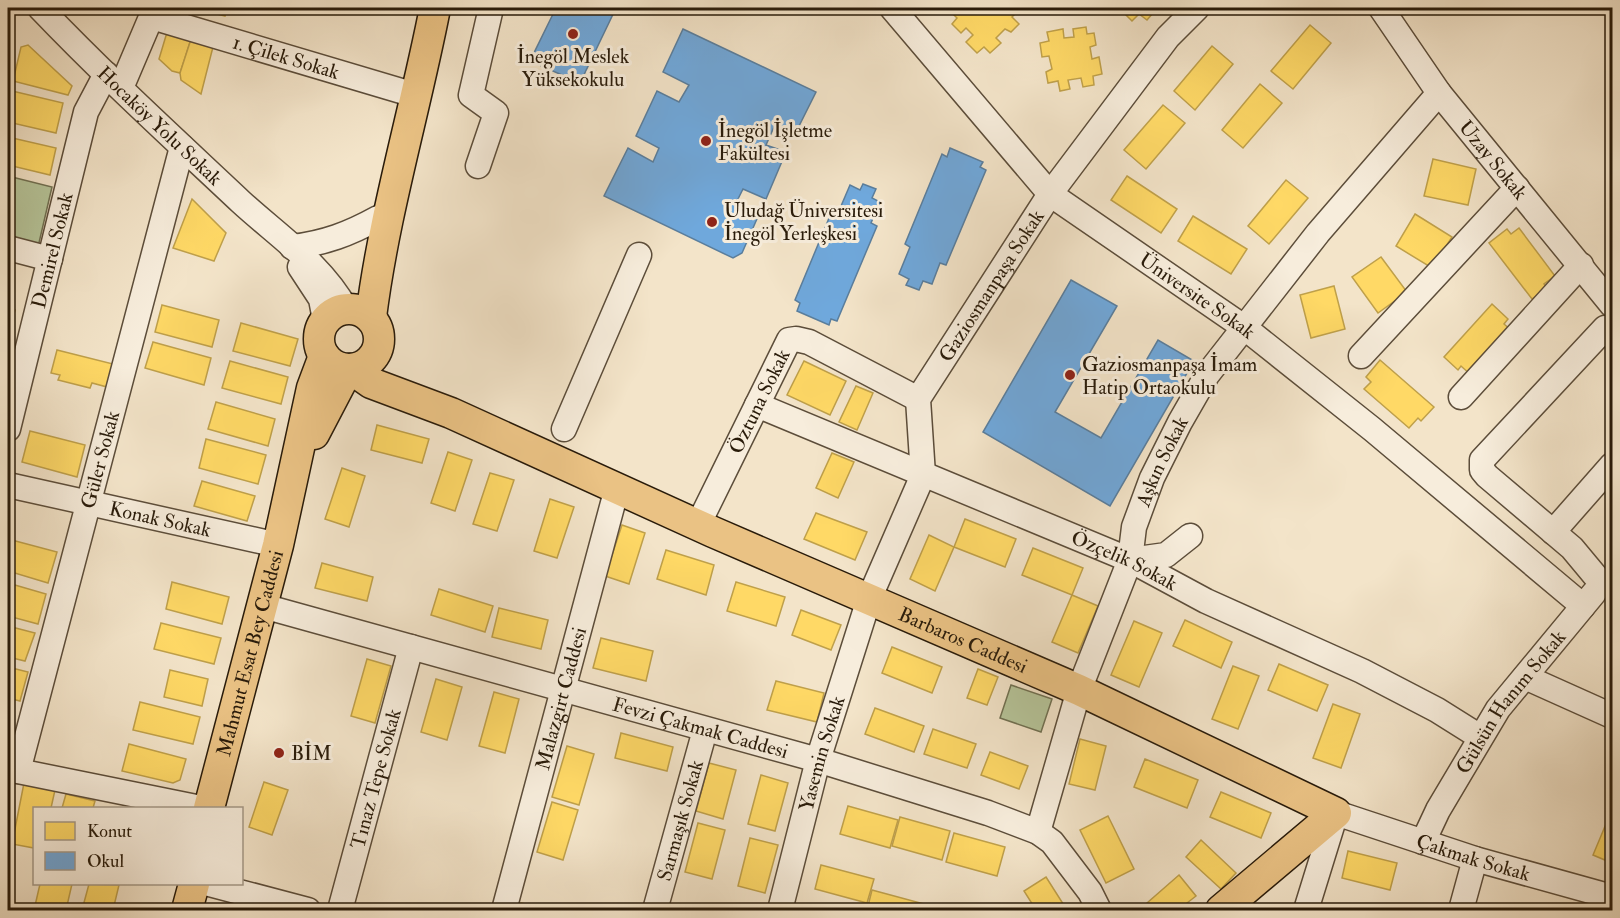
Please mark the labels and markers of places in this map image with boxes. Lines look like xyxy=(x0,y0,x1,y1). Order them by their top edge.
marker: İnegöl Meslek Yüksekokulu xyxy=(566,27,580,41)
place label: İnegöl Meslek Yüksekokulu xyxy=(517,44,630,92)
place label: İnegöl İşletme Fakültesi xyxy=(718,118,832,166)
marker: İnegöl İşletme Fakültesi xyxy=(699,134,713,148)
place label: Uludağ Üniversitesi İnegöl Yerleşkesi xyxy=(724,198,883,246)
marker: Uludağ Üniversitesi İnegöl Yerleşkesi xyxy=(705,215,719,229)
place label: Gaziosmanpaşa İmam Hatip Ortaokulu xyxy=(1082,352,1258,401)
marker: Gaziosmanpaşa İmam Hatip Ortaokulu xyxy=(1063,368,1077,382)
place label: BİM xyxy=(291,741,332,766)
marker: BİM xyxy=(272,746,286,760)

